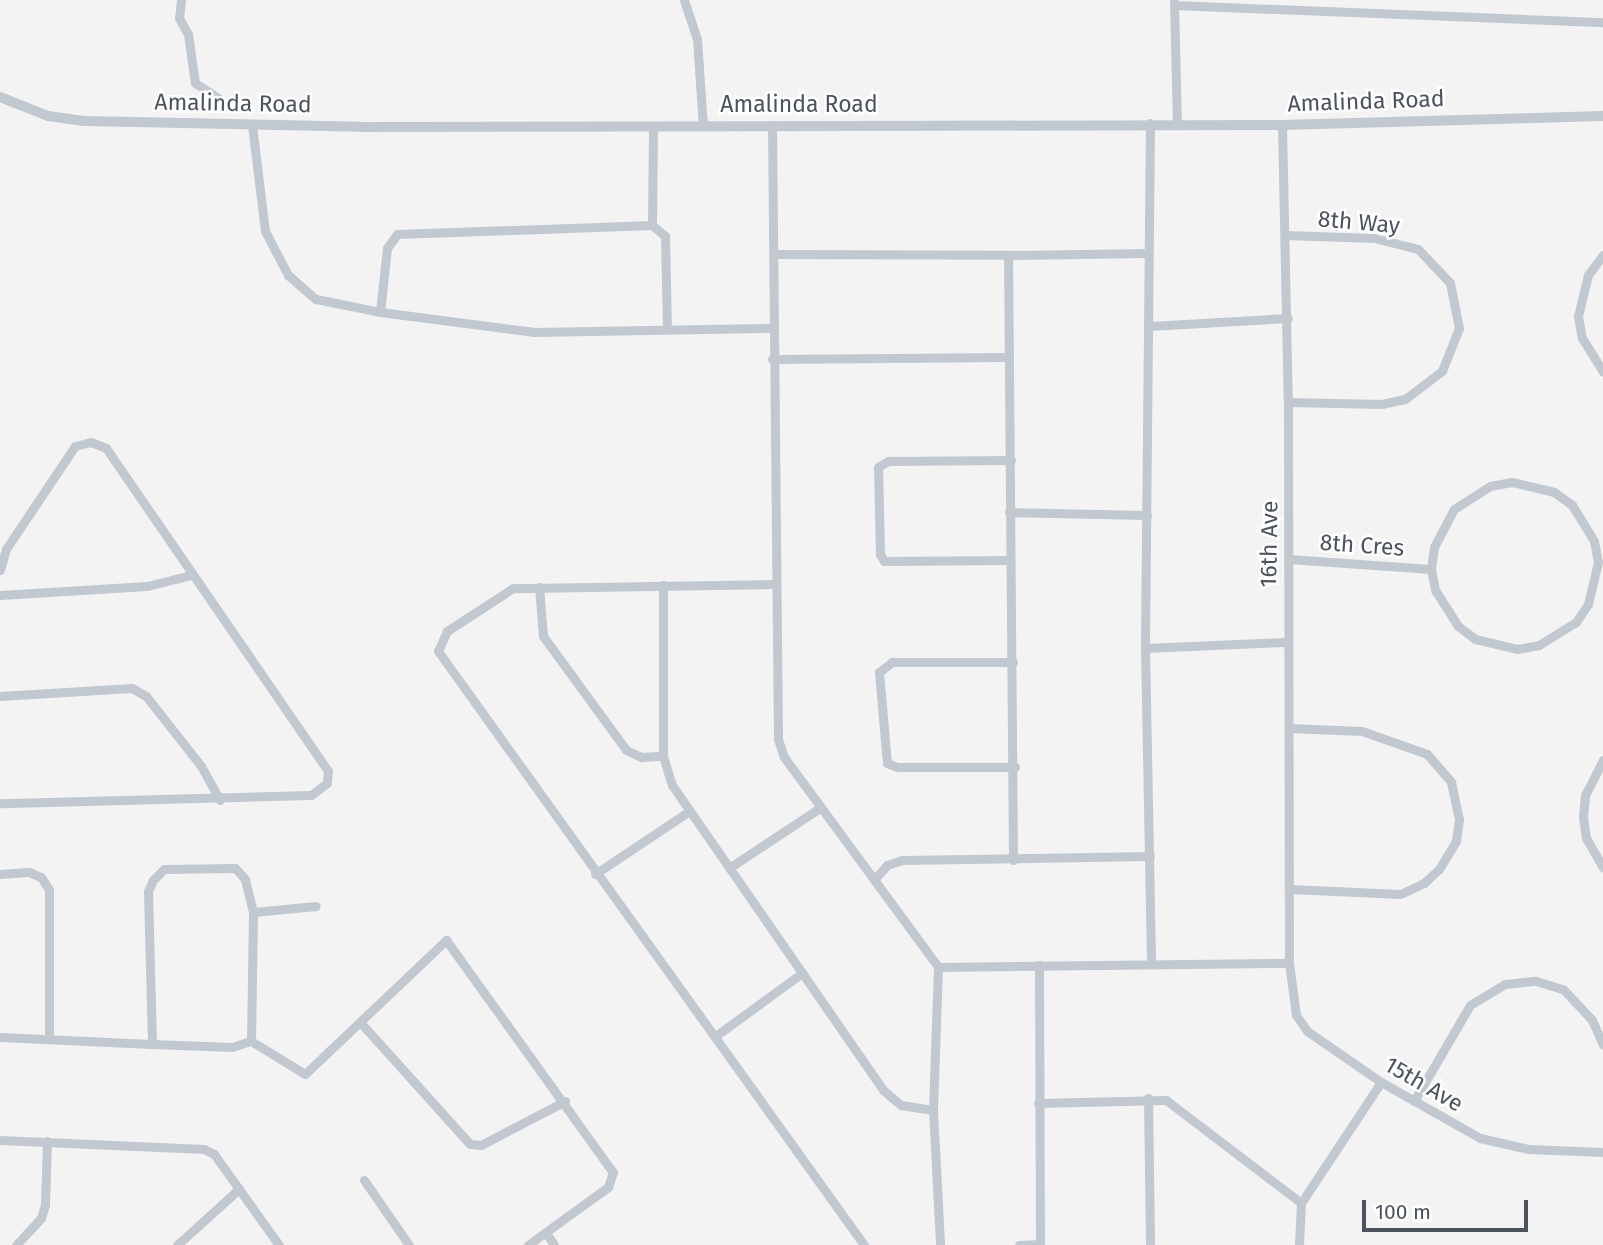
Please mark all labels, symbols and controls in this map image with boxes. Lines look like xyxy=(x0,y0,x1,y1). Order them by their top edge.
street label: Amalinda Road xyxy=(1287,84,1445,118)
street label: Amalinda Road xyxy=(154,88,312,118)
street label: Amalinda Road xyxy=(720,90,878,118)
street label: 8th Way xyxy=(1317,205,1401,239)
street label: 16th Ave xyxy=(1254,500,1284,588)
street label: 8th Cres xyxy=(1319,528,1405,562)
street label: 15th Ave xyxy=(1380,1051,1468,1117)
scale bar xyxy=(1365,1186,1531,1230)
text: 100 m xyxy=(1375,1199,1431,1225)

